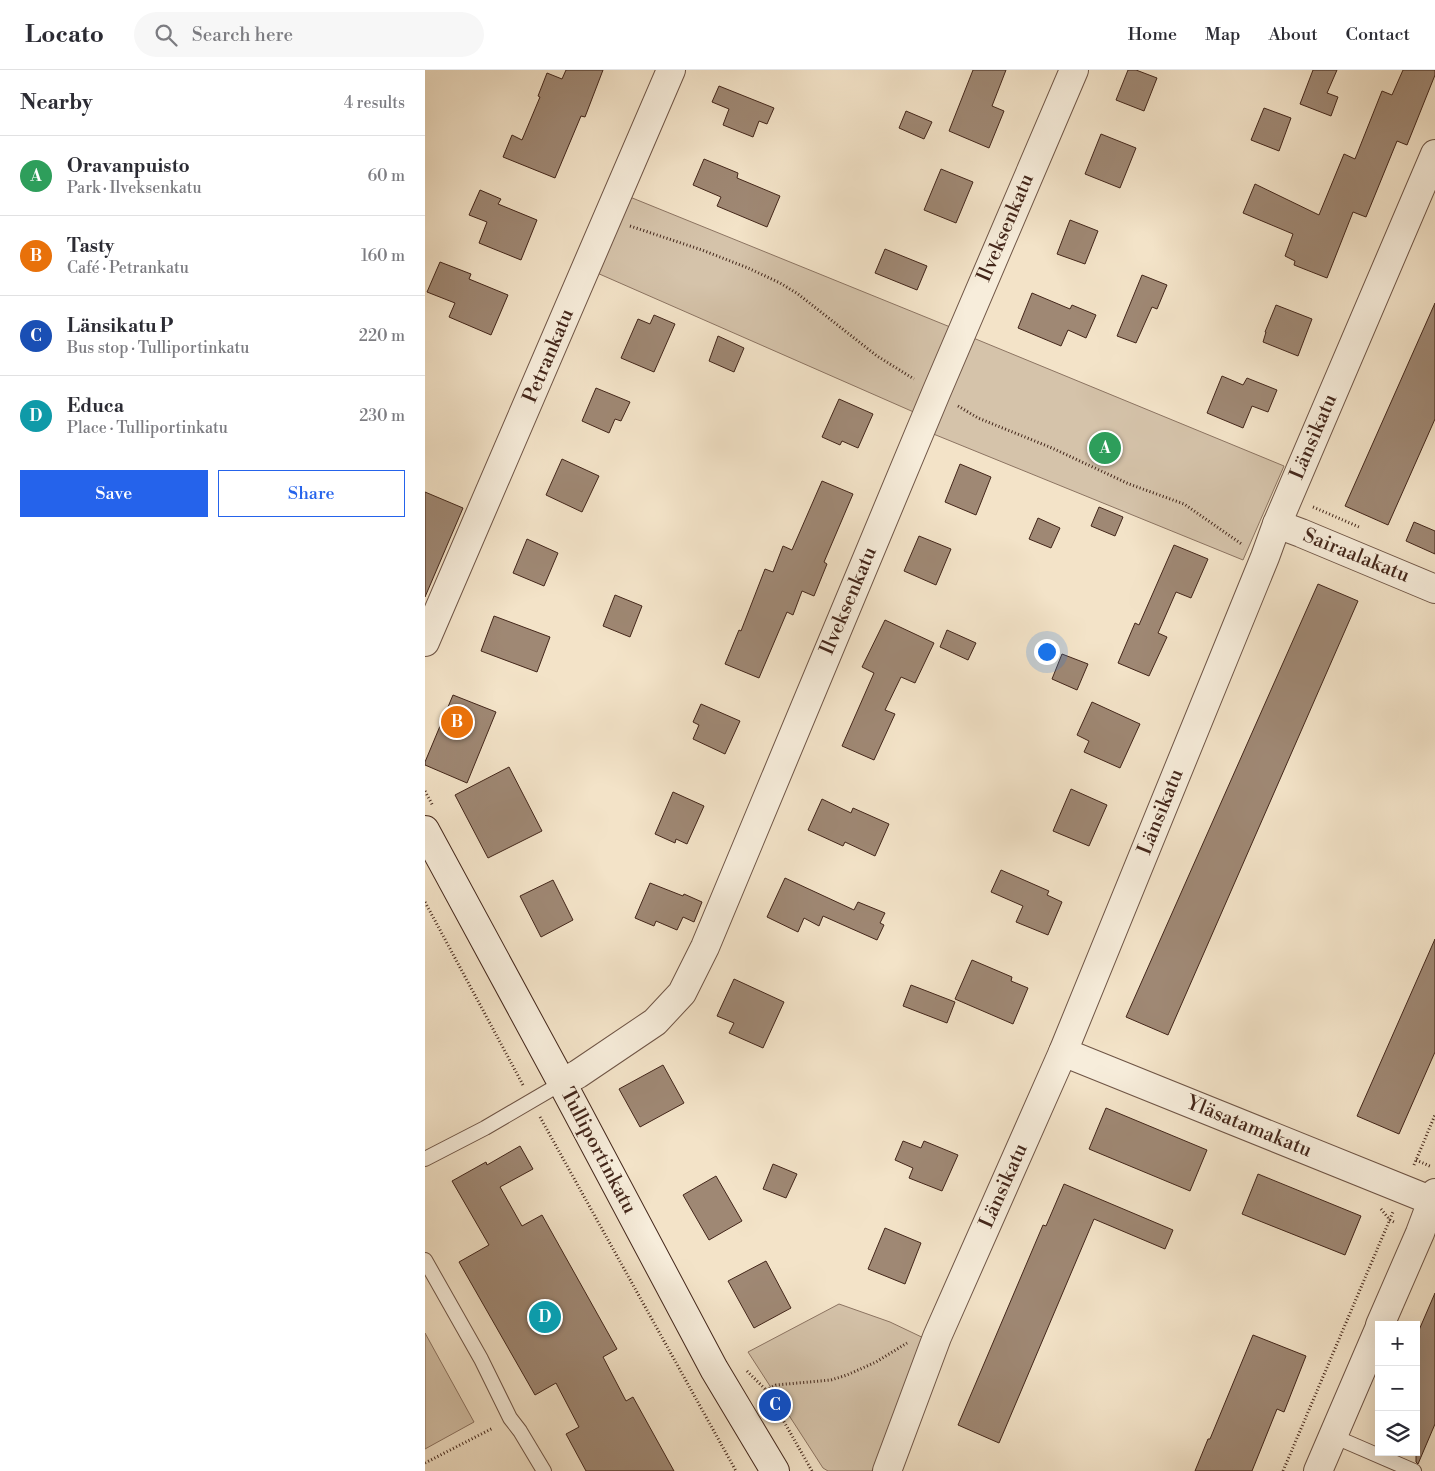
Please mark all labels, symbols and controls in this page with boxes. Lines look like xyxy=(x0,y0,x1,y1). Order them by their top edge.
search box xyxy=(134,12,484,57)
text: Locato xyxy=(25,20,104,50)
icon: search xyxy=(152,21,180,49)
text: Search here xyxy=(192,23,293,47)
text: Home xyxy=(1128,23,1177,46)
text: Map xyxy=(1205,23,1241,46)
text: About xyxy=(1269,23,1318,46)
text: Contact xyxy=(1346,23,1410,46)
text: Nearby xyxy=(20,90,93,116)
text: 4 results xyxy=(344,93,405,113)
text: Oravanpuisto xyxy=(67,154,190,178)
text: A xyxy=(30,166,42,186)
text: 60 m xyxy=(367,166,405,186)
street label: Ilveksenkatu xyxy=(972,170,1040,286)
text: Park · Ilveksenkatu xyxy=(67,178,202,198)
text: Tasty xyxy=(67,234,114,258)
text: B xyxy=(30,246,42,266)
text: 160 m xyxy=(361,246,405,266)
text: Café · Petrankatu xyxy=(67,258,189,278)
street label: Petrankatu xyxy=(518,305,580,407)
text: Länsikatu P xyxy=(67,314,173,338)
text: C xyxy=(30,326,42,346)
text: 220 m xyxy=(359,326,405,346)
text: Bus stop · Tulliportinkatu xyxy=(67,338,249,358)
street label: Länsikatu xyxy=(1285,390,1343,483)
text: Educa xyxy=(67,394,124,418)
text: D xyxy=(30,406,42,426)
text: 230 m xyxy=(359,406,405,426)
text: Place · Tulliportinkatu xyxy=(67,418,228,438)
pin: A xyxy=(1089,429,1121,467)
button: Save xyxy=(20,470,208,517)
button: Share xyxy=(218,470,405,517)
street label: Sairaalakatu xyxy=(1299,523,1413,589)
street label: Ilveksenkatu xyxy=(815,543,883,659)
your location xyxy=(1034,639,1060,665)
pin: B xyxy=(441,703,473,741)
street label: Länsikatu xyxy=(1132,765,1190,859)
street label: Tulliportinkatu xyxy=(554,1084,642,1219)
street label: Yläsatamakatu xyxy=(1182,1090,1316,1164)
street label: Länsikatu xyxy=(974,1139,1034,1232)
pin: D xyxy=(529,1298,561,1336)
map controls xyxy=(1375,1321,1420,1456)
button: + xyxy=(1375,1321,1420,1366)
button: − xyxy=(1375,1366,1420,1411)
pin: C xyxy=(759,1386,791,1424)
button: layers xyxy=(1375,1411,1420,1456)

